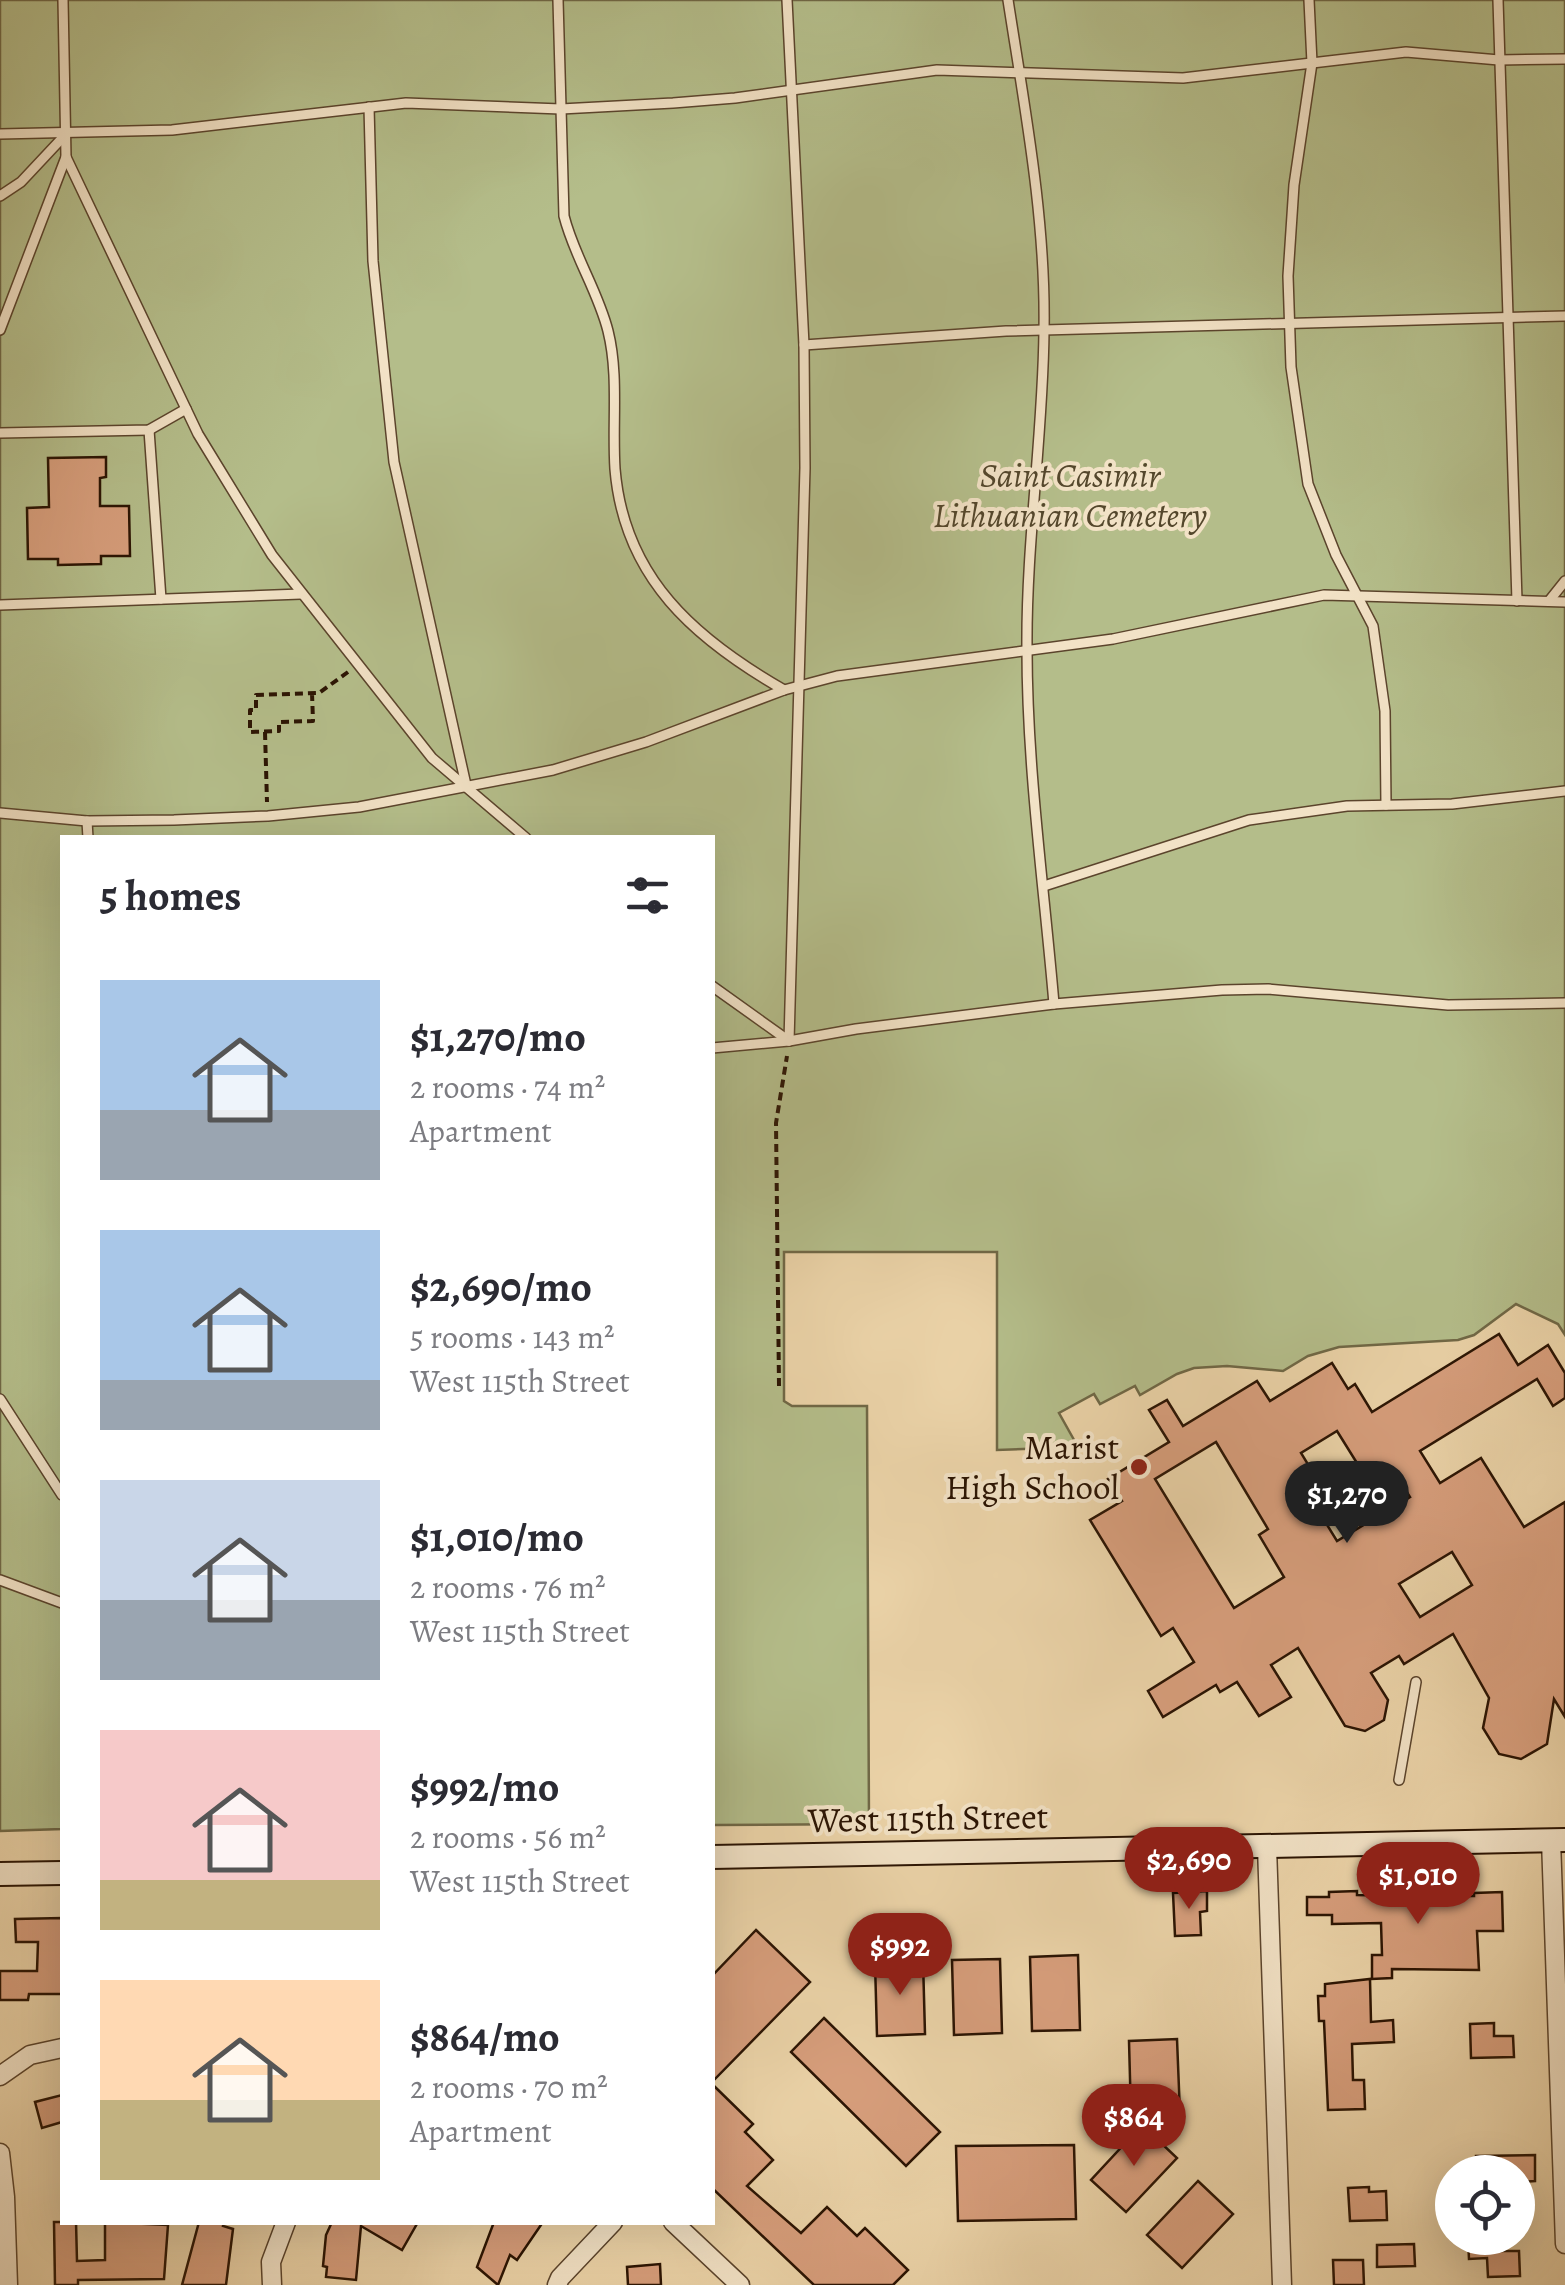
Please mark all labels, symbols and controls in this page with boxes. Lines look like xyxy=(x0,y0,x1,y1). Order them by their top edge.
park label: Saint Casimir Lithuanian Cemetery xyxy=(933,451,1207,539)
text: 5 homes xyxy=(100,867,241,924)
icon: filters xyxy=(620,868,675,923)
text: $1,270/mo xyxy=(410,1008,586,1065)
icon: home xyxy=(180,1020,300,1140)
text: 2 rooms · 74 m² xyxy=(410,1065,605,1109)
text: Apartment xyxy=(410,1109,552,1153)
text: $2,690/mo xyxy=(410,1258,592,1315)
icon: home xyxy=(180,1270,300,1390)
text: 5 rooms · 143 m² xyxy=(410,1315,615,1359)
text: West 115th Street xyxy=(410,1359,630,1403)
place label: Marist High School xyxy=(945,1423,1119,1511)
marker: Marist High School xyxy=(1128,1456,1150,1478)
pin: $1,270 xyxy=(1266,1461,1428,1546)
text: $1,270 xyxy=(1307,1471,1387,1515)
text: $1,010/mo xyxy=(410,1508,584,1565)
icon: home xyxy=(180,1520,300,1640)
text: 2 rooms · 76 m² xyxy=(410,1565,606,1609)
text: West 115th Street xyxy=(410,1609,630,1653)
text: $992/mo xyxy=(410,1758,559,1815)
icon: home xyxy=(180,1770,300,1890)
street label: West 115th Street xyxy=(806,1792,1049,1844)
text: 2 rooms · 56 m² xyxy=(410,1815,606,1859)
pin: $2,690 xyxy=(1108,1827,1270,1912)
text: $2,690 xyxy=(1147,1837,1231,1881)
pin: $1,010 xyxy=(1337,1842,1499,1927)
text: $1,010 xyxy=(1379,1852,1457,1896)
text: West 115th Street xyxy=(410,1859,630,1903)
pin: $992 xyxy=(841,1913,959,1998)
text: $992 xyxy=(870,1923,930,1967)
text: $864/mo xyxy=(410,2008,560,2065)
icon: home xyxy=(180,2020,300,2140)
text: 2 rooms · 70 m² xyxy=(410,2065,608,2109)
pin: $864 xyxy=(1075,2084,1193,2169)
text: $864 xyxy=(1104,2094,1164,2138)
text: Apartment xyxy=(410,2109,552,2153)
map controls xyxy=(1435,2155,1535,2255)
button: locate xyxy=(1435,2155,1535,2255)

